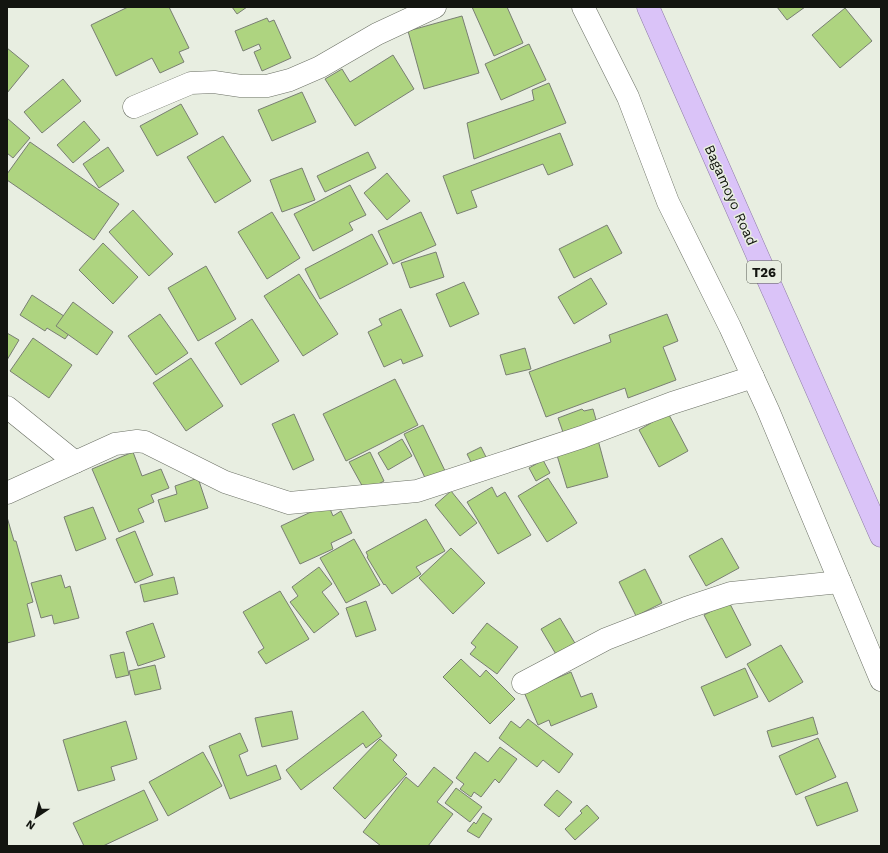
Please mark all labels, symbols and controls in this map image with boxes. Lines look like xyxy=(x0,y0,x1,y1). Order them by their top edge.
street label: Bagamoyo Road xyxy=(702,142,760,248)
road number: T26 xyxy=(747,261,781,283)
north arrow xyxy=(16,797,56,837)
text: N xyxy=(23,817,38,832)

